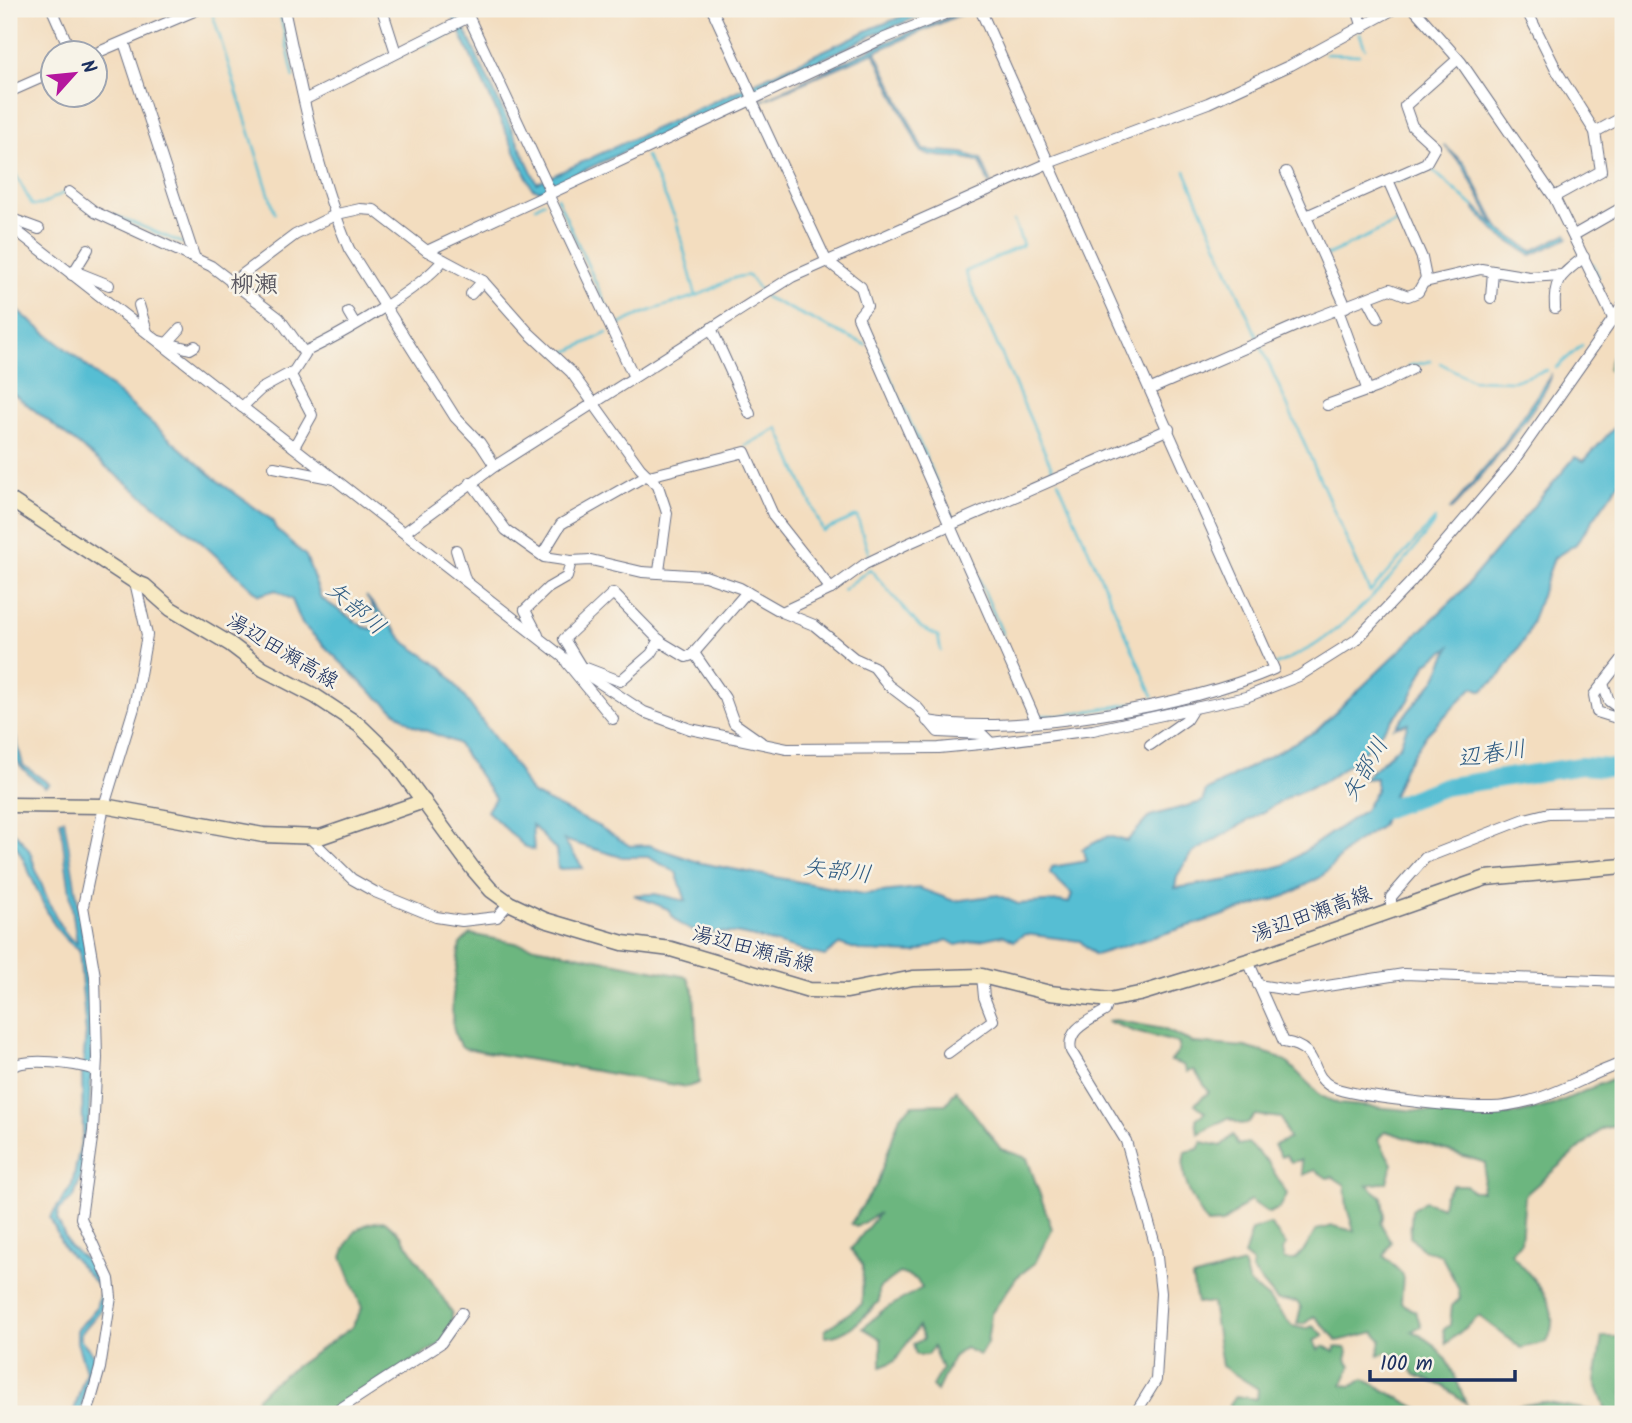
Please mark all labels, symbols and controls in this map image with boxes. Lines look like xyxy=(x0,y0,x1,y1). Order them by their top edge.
north arrow xyxy=(38,38,108,108)
text: N xyxy=(71,55,103,79)
district label: 柳瀬 xyxy=(230,266,278,305)
water label: 矢部川 xyxy=(317,573,393,645)
street label: 湯辺田瀬高線 xyxy=(220,605,344,699)
water label: 矢部川 xyxy=(1333,731,1399,809)
water label: 辺春川 xyxy=(1455,732,1529,778)
water label: 矢部川 xyxy=(801,850,873,894)
street label: 湯辺田瀬高線 xyxy=(1247,878,1377,952)
street label: 湯辺田瀬高線 xyxy=(688,918,818,982)
scale bar xyxy=(1370,1339,1515,1383)
text: 100 m xyxy=(1380,1348,1433,1381)

